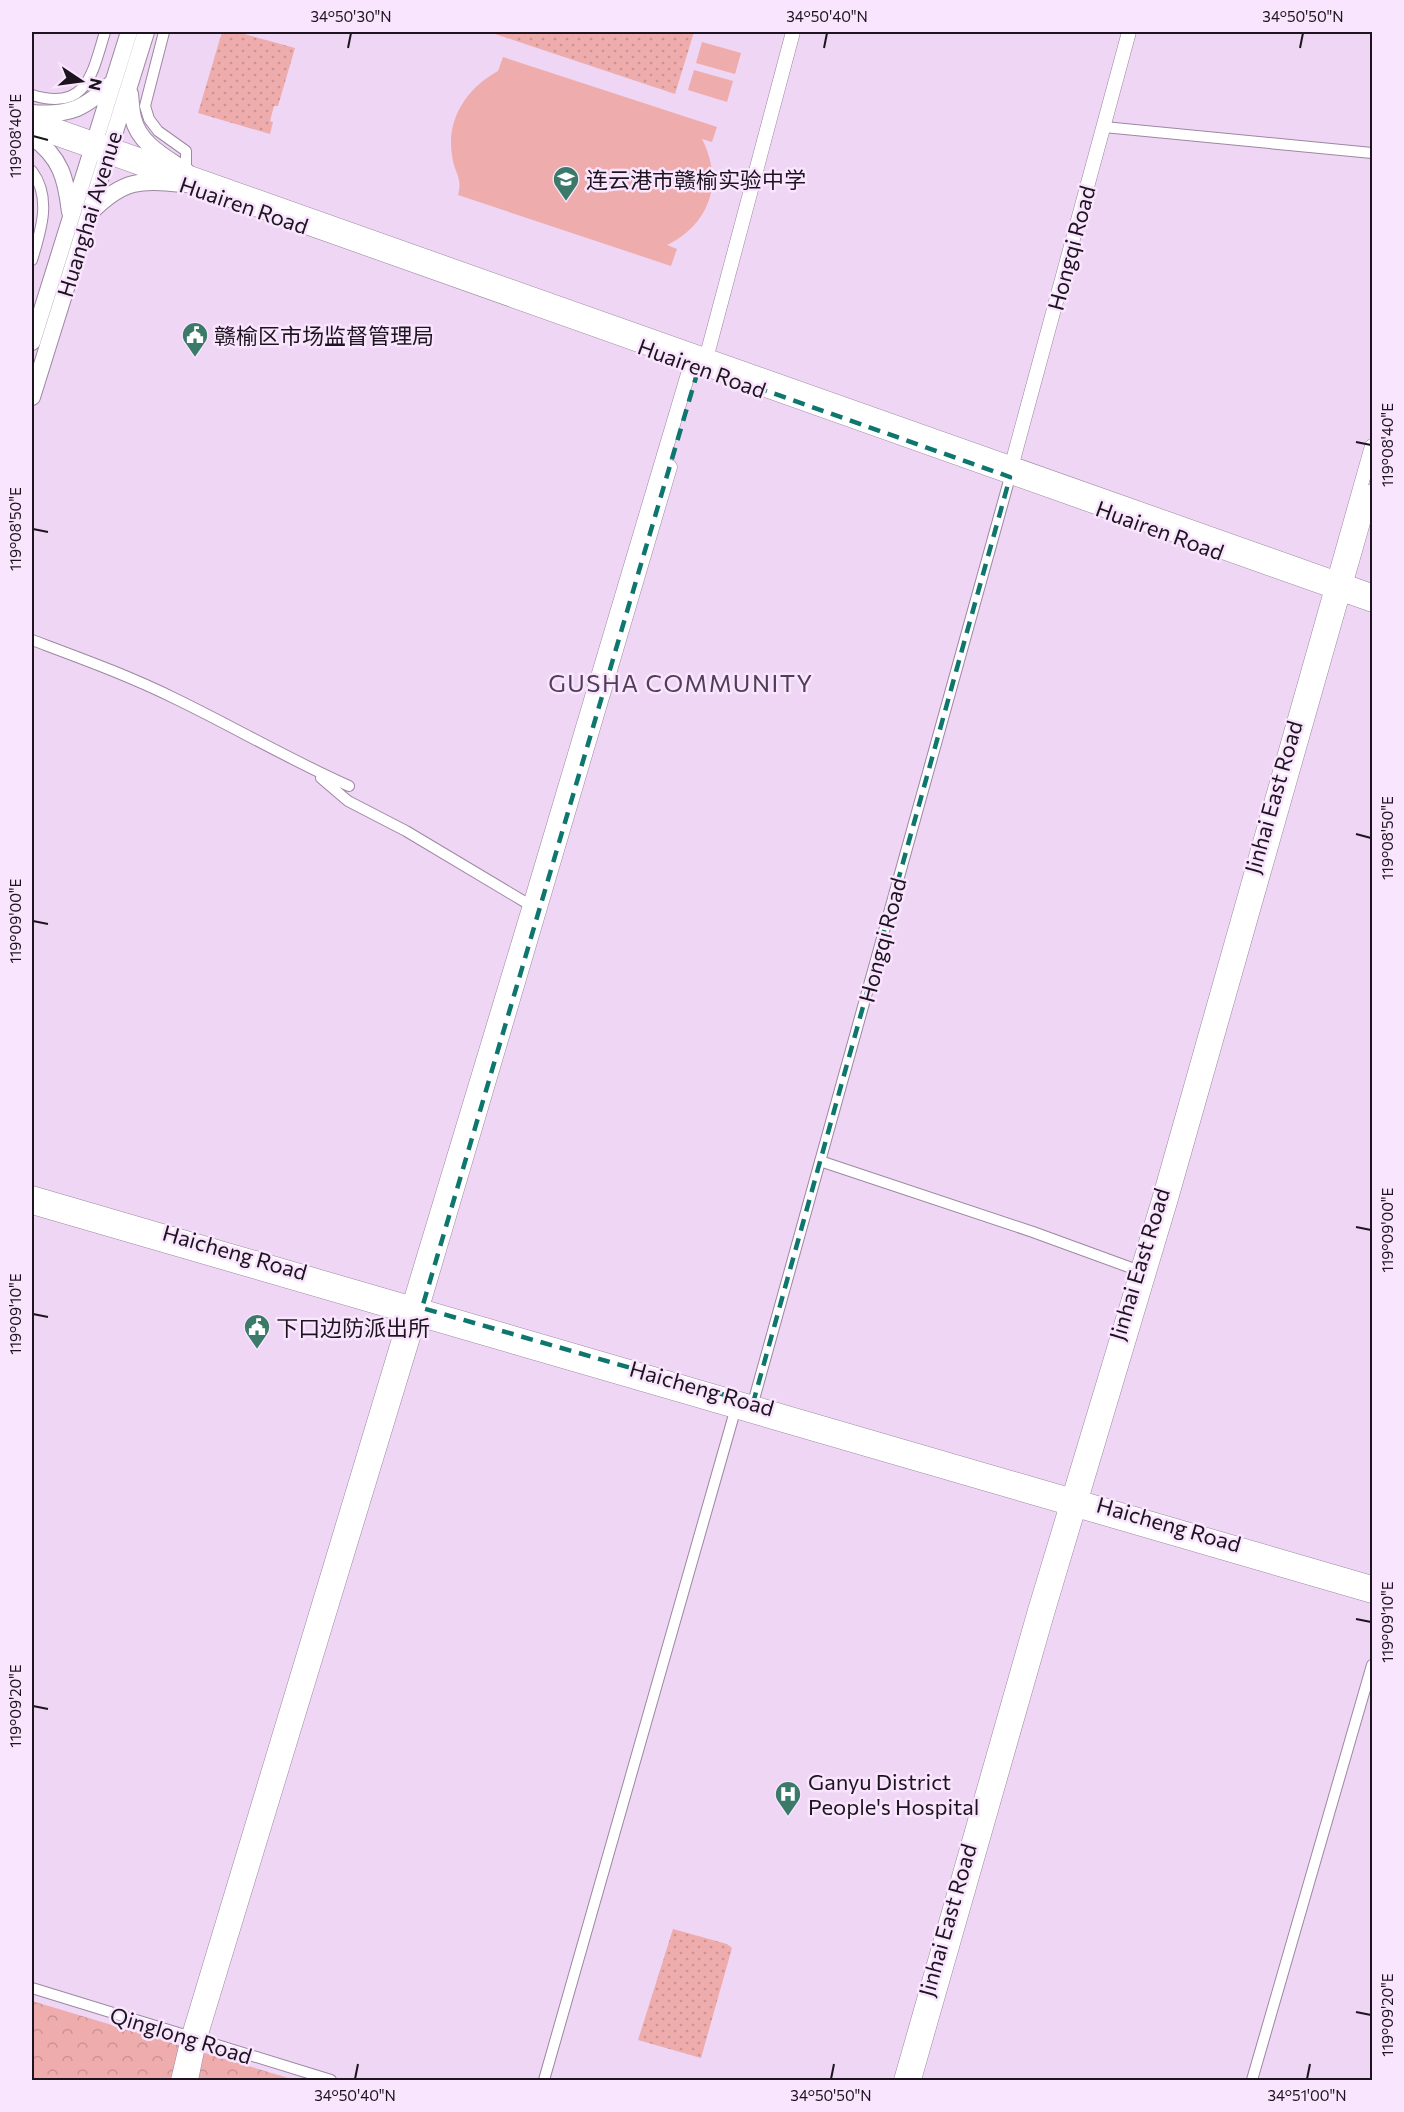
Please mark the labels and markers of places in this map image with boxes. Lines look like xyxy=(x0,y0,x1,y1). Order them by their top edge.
school or university icon: 连云港市赣榆实验中学 xyxy=(551,164,581,202)
place label: 连云港市赣榆实验中学 xyxy=(586,166,806,193)
public building icon: 赣榆区市场监督管理局 xyxy=(180,320,210,358)
place label: 赣榆区市场监督管理局 xyxy=(214,322,434,349)
public building icon: 下口边防派出所 xyxy=(242,1312,272,1350)
place label: 下口边防派出所 xyxy=(276,1314,430,1341)
place label: Ganyu District People's Hospital xyxy=(808,1768,979,1820)
hospital icon: Ganyu District People's Hospital xyxy=(773,1779,803,1817)

